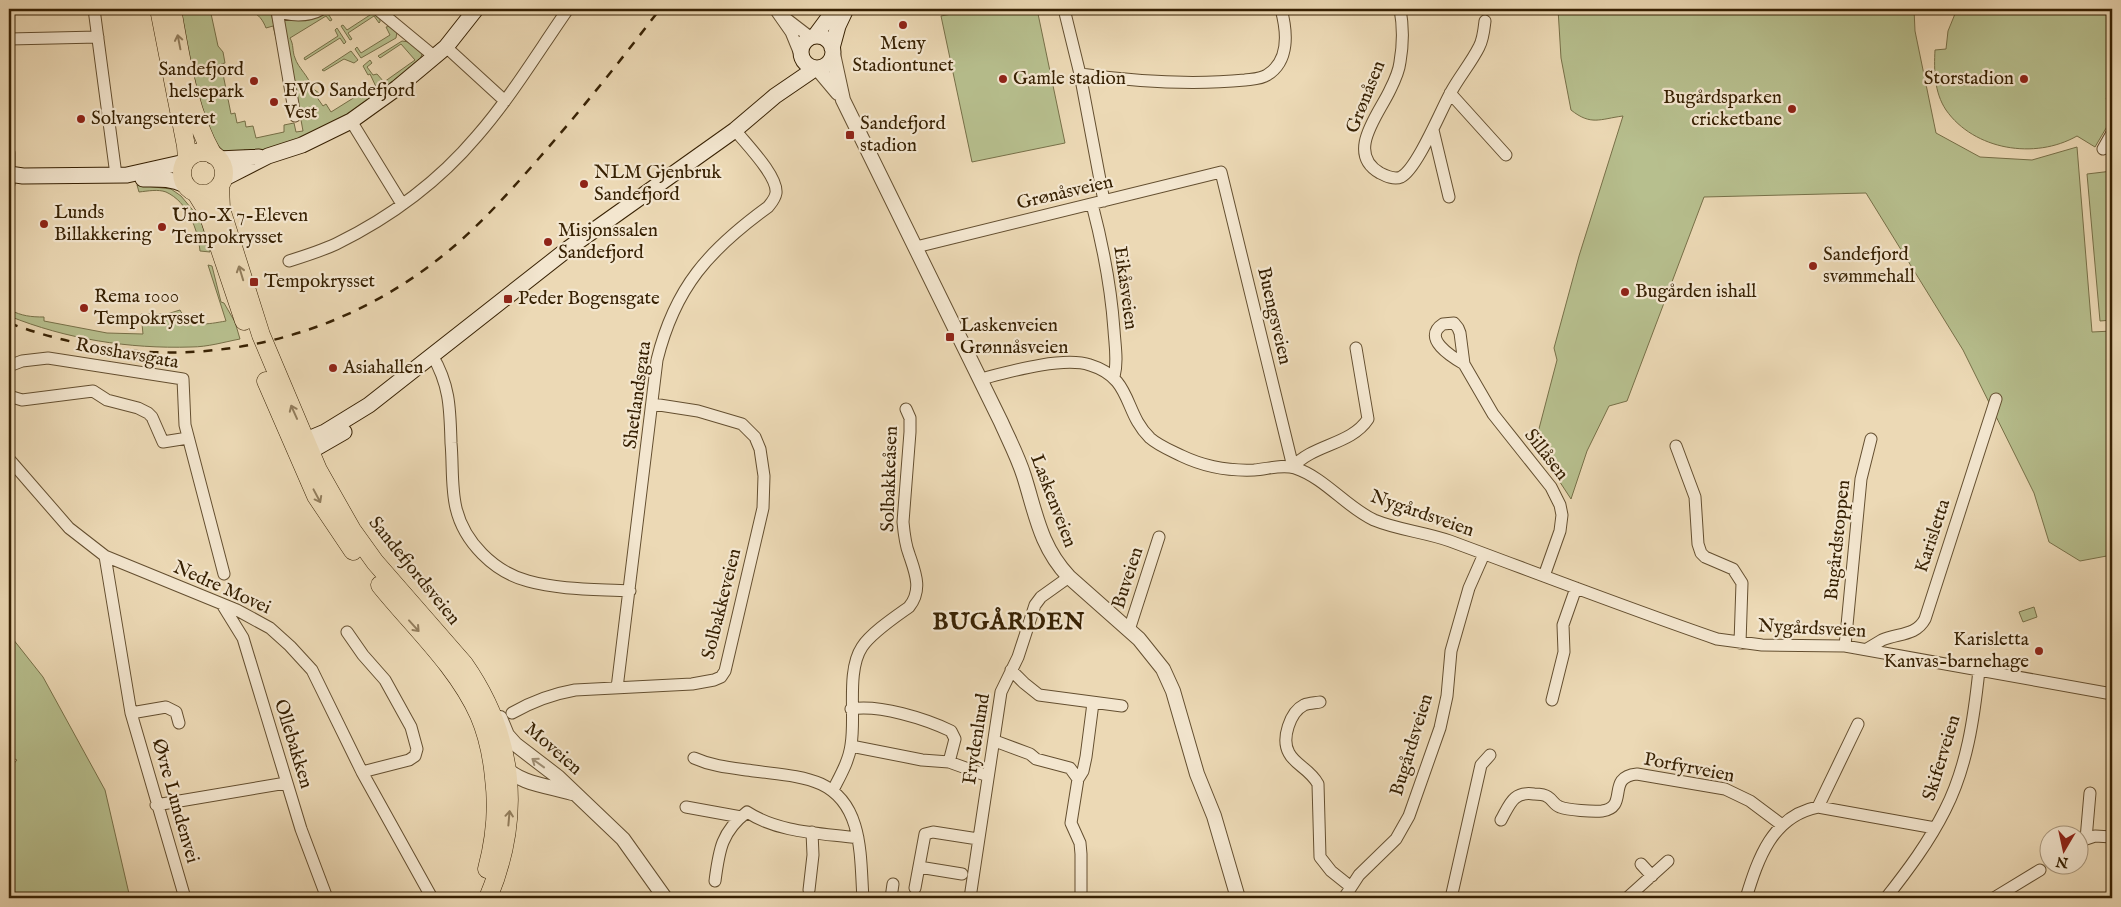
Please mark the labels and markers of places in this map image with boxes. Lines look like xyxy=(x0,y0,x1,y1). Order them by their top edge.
marker: Meny Stadiontunet xyxy=(897,19,909,31)
place label: Meny Stadiontunet xyxy=(852,32,954,78)
place label: Sandefjord helsepark xyxy=(158,58,245,104)
place label: Gamle stadion xyxy=(1013,67,1126,91)
place label: Storstadion xyxy=(1924,67,2014,91)
marker: Gamle stadion xyxy=(997,73,1009,85)
marker: Storstadion xyxy=(2018,73,2030,85)
marker: Sandefjord helsepark xyxy=(248,75,260,87)
place label: EVO Sandefjord Vest xyxy=(283,79,416,125)
place label: Bugårdsparken cricketbane xyxy=(1663,86,1782,132)
marker: EVO Sandefjord Vest xyxy=(268,96,280,108)
marker: Bugårdsparken cricketbane xyxy=(1786,103,1798,115)
place label: Solvangsenteret xyxy=(91,107,216,131)
place label: Sandefjord stadion xyxy=(860,112,946,158)
marker: Solvangsenteret xyxy=(75,113,87,125)
marker: Sandefjord stadion xyxy=(844,129,856,141)
place label: NLM Gjenbruk Sandefjord xyxy=(594,161,722,207)
marker: NLM Gjenbruk Sandefjord xyxy=(578,178,590,190)
place label: Lunds Billakkering xyxy=(54,201,152,247)
place label: Uno-X 7-Eleven Tempokrysset xyxy=(172,204,308,250)
marker: Lunds Billakkering xyxy=(38,218,50,230)
place label: Misjonssalen Sandefjord xyxy=(558,219,658,265)
marker: Uno-X 7-Eleven Tempokrysset xyxy=(156,221,168,233)
marker: Misjonssalen Sandefjord xyxy=(542,236,554,248)
place label: Sandefjord svømmehall xyxy=(1823,243,1916,289)
marker: Sandefjord svømmehall xyxy=(1807,260,1819,272)
place label: Tempokrysset xyxy=(264,270,376,294)
marker: Tempokrysset xyxy=(248,276,260,288)
place label: Bugården ishall xyxy=(1635,280,1757,304)
place label: Rema 1000 Tempokrysset xyxy=(94,285,206,331)
marker: Bugården ishall xyxy=(1619,286,1631,298)
place label: Peder Bogensgate xyxy=(518,287,660,311)
marker: Peder Bogensgate xyxy=(502,293,514,305)
marker: Rema 1000 Tempokrysset xyxy=(78,302,90,314)
place label: Laskenveien Grønnåsveien xyxy=(960,314,1068,360)
marker: Laskenveien Grønnåsveien xyxy=(944,331,956,343)
place label: Asiahallen xyxy=(342,356,423,380)
marker: Asiahallen xyxy=(327,362,339,374)
place label: Karisletta Kanvas-barnehage xyxy=(1884,628,2030,674)
marker: Karisletta Kanvas-barnehage xyxy=(2033,645,2045,657)

